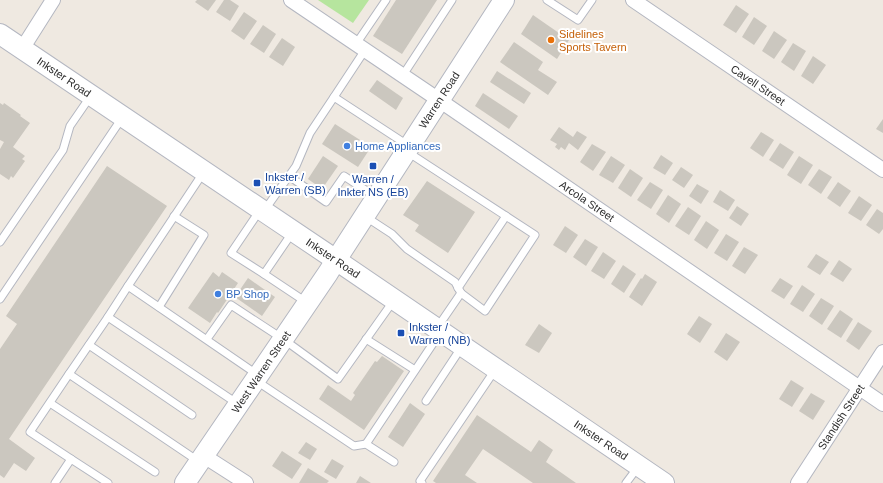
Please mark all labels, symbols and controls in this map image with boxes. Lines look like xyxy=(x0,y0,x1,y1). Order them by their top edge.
place label: Sidelines Sports Tavern xyxy=(559,28,627,53)
marker: Sidelines Sports Tavern xyxy=(546,35,556,45)
street label: Inkster Road xyxy=(35,55,93,99)
street label: Cavell Street xyxy=(729,62,787,108)
street label: Warren Road xyxy=(416,69,462,131)
place label: Home Appliances xyxy=(355,140,441,152)
marker: Home Appliances xyxy=(342,141,352,151)
marker: Warren / Inkter NS (EB) xyxy=(368,161,378,171)
place label: Inkster / Warren (SB) xyxy=(265,171,326,196)
place label: Warren / Inkter NS (EB) xyxy=(338,173,408,198)
marker: Inkster / Warren (SB) xyxy=(252,178,262,188)
street label: Arcola Street xyxy=(557,178,617,224)
street label: Inkster Road xyxy=(304,236,362,280)
place label: BP Shop xyxy=(226,288,269,300)
marker: BP Shop xyxy=(213,289,223,299)
place label: Inkster / Warren (NB) xyxy=(409,321,470,346)
marker: Inkster / Warren (NB) xyxy=(396,328,406,338)
street label: West Warren Street xyxy=(229,329,293,415)
street label: Standish Street xyxy=(815,382,867,452)
street label: Inkster Road xyxy=(572,418,630,462)

